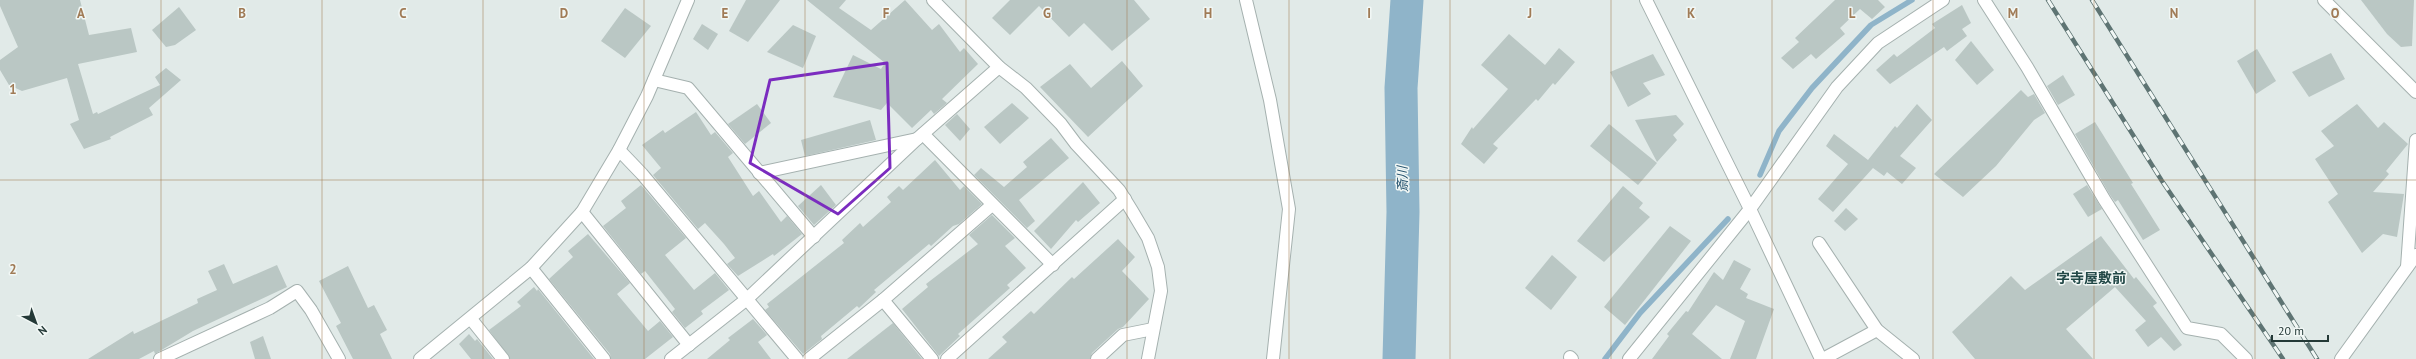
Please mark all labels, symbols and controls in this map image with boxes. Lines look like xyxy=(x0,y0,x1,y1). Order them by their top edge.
text: A xyxy=(77,5,85,22)
text: B xyxy=(238,5,246,22)
text: C xyxy=(399,5,407,22)
text: D xyxy=(560,5,568,22)
text: E xyxy=(722,5,729,22)
text: F xyxy=(883,5,890,22)
text: G xyxy=(1043,5,1051,22)
text: H xyxy=(1204,5,1212,22)
text: I xyxy=(1367,5,1371,22)
text: J xyxy=(1527,5,1532,22)
text: K xyxy=(1687,5,1695,22)
text: L xyxy=(1849,5,1856,22)
text: M xyxy=(2008,5,2018,22)
text: N xyxy=(2170,5,2178,22)
text: O xyxy=(2331,5,2340,22)
text: 1 xyxy=(9,81,17,98)
water label: 斎川 xyxy=(1394,164,1411,192)
text: 2 xyxy=(9,261,17,278)
district label: 字寺屋敷前 xyxy=(2056,269,2126,287)
north arrow xyxy=(16,303,56,343)
scale bar xyxy=(2272,317,2328,343)
text: N xyxy=(35,323,50,338)
text: 20 m xyxy=(2278,323,2304,338)

